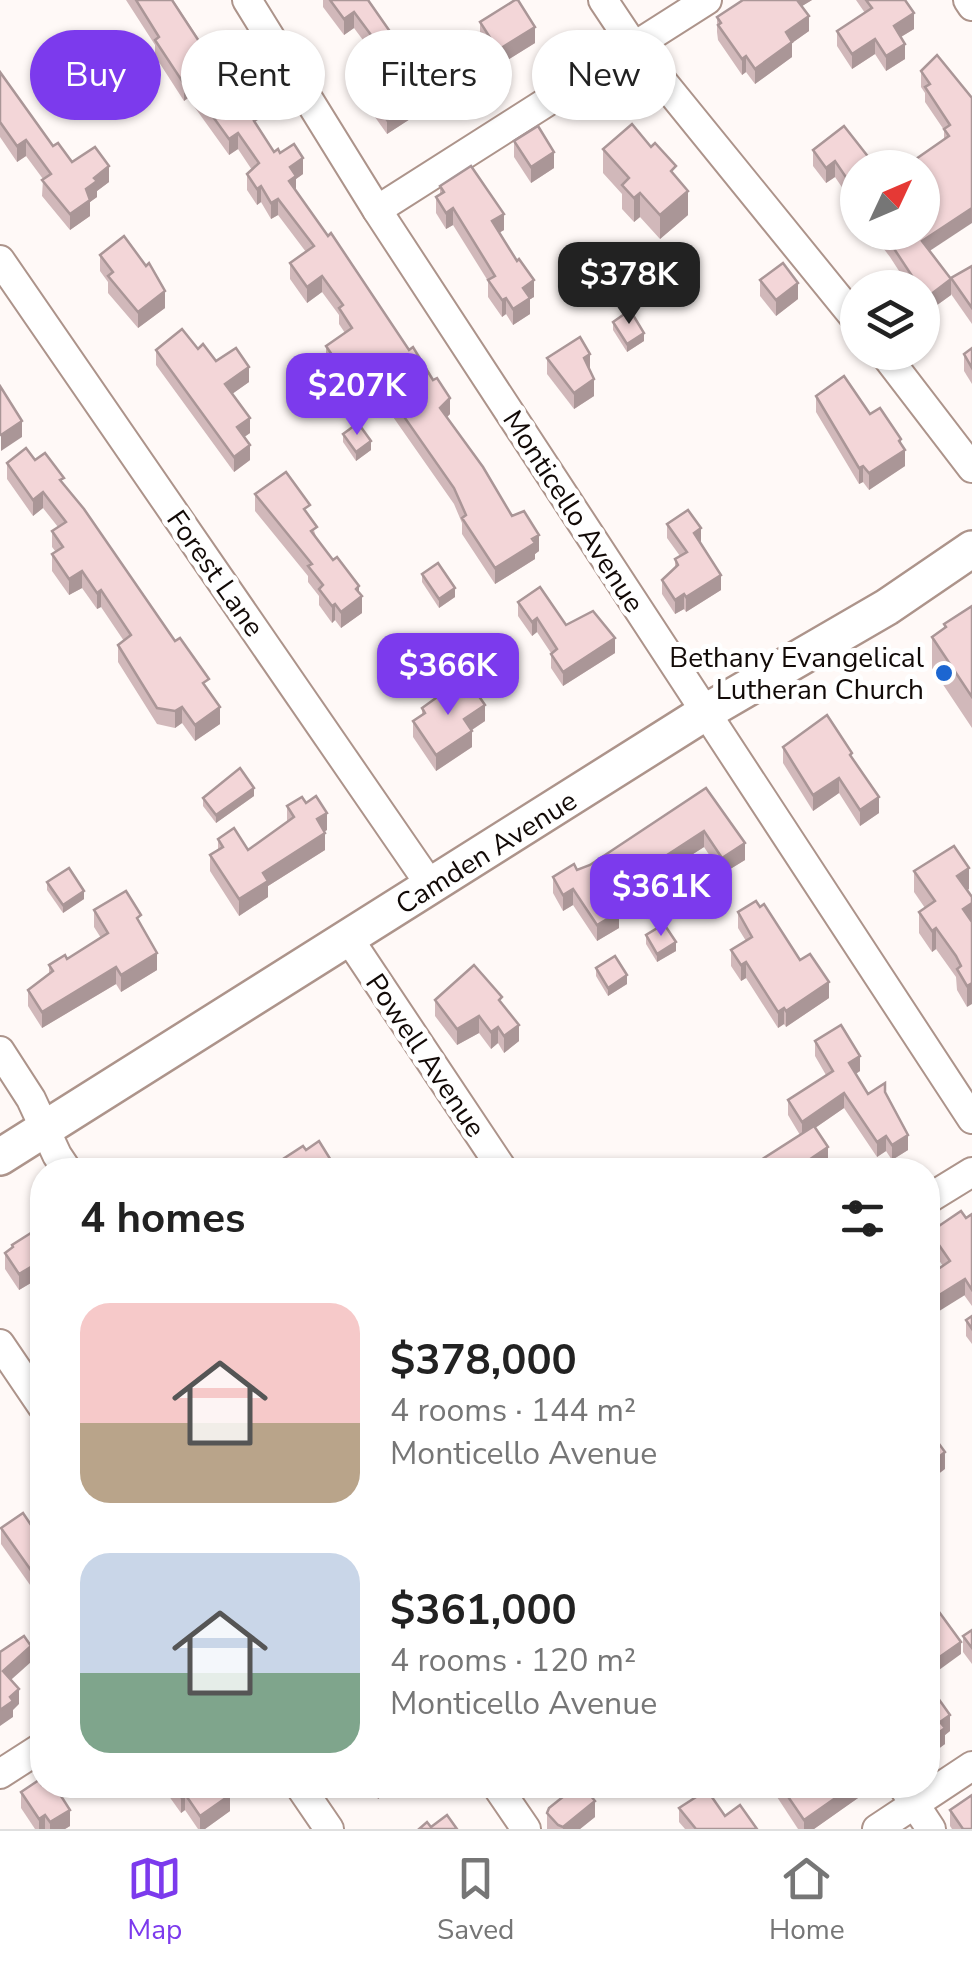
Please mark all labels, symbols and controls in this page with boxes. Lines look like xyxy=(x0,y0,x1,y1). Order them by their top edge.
chip: Buy xyxy=(30,30,161,120)
chip: Rent xyxy=(181,30,325,120)
chip: Filters xyxy=(345,30,512,120)
chip: New xyxy=(532,30,676,120)
north arrow xyxy=(840,150,940,250)
map controls xyxy=(840,150,940,370)
pin: $378K xyxy=(559,242,699,327)
text: $378K xyxy=(580,253,678,296)
button: layers xyxy=(840,270,940,370)
pin: $207K xyxy=(287,353,427,438)
text: $207K xyxy=(308,364,406,407)
street label: Monticello Avenue xyxy=(494,403,653,620)
street label: Forest Lane xyxy=(158,503,273,644)
pin: $366K xyxy=(378,633,518,718)
place label: Bethany Evangelical Lutheran Church xyxy=(669,639,925,709)
text: $366K xyxy=(399,644,497,687)
marker: Bethany Evangelical Lutheran Church xyxy=(933,662,955,684)
street label: Camden Avenue xyxy=(389,782,584,924)
pin: $361K xyxy=(591,854,731,939)
text: $361K xyxy=(612,865,710,908)
street label: Powell Avenue xyxy=(356,966,494,1145)
text: 4 homes xyxy=(80,1190,245,1247)
icon: filters xyxy=(835,1191,890,1246)
text: $378,000 xyxy=(390,1332,577,1389)
icon: home xyxy=(160,1343,280,1463)
text: 4 rooms · 144 m² xyxy=(390,1389,636,1432)
text: Monticello Avenue xyxy=(390,1432,657,1475)
text: $361,000 xyxy=(390,1582,577,1639)
icon: home xyxy=(160,1593,280,1713)
text: 4 rooms · 120 m² xyxy=(390,1639,636,1682)
text: Monticello Avenue xyxy=(390,1682,657,1725)
tab: Map xyxy=(127,1851,182,1949)
tab: Saved xyxy=(437,1851,514,1949)
tab: Home xyxy=(769,1851,845,1949)

